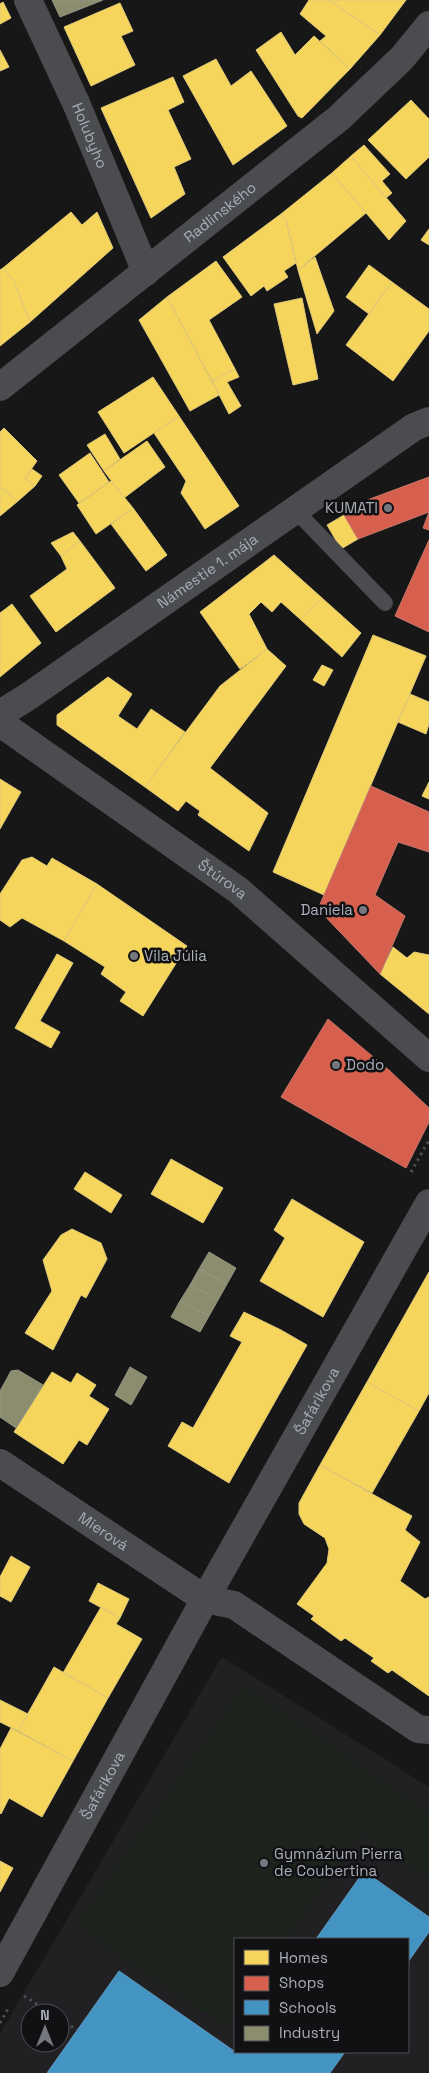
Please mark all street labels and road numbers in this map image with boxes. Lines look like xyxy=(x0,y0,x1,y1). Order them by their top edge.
street label: Holubyho xyxy=(68,100,112,171)
street label: Radlinského xyxy=(180,177,260,246)
street label: Námestie 1. mája xyxy=(153,529,262,613)
street label: Štúrova xyxy=(195,855,252,903)
street label: Šafárikova xyxy=(290,1363,343,1438)
street label: Mierová xyxy=(75,1508,133,1555)
street label: Šafárikova xyxy=(76,1747,129,1823)

